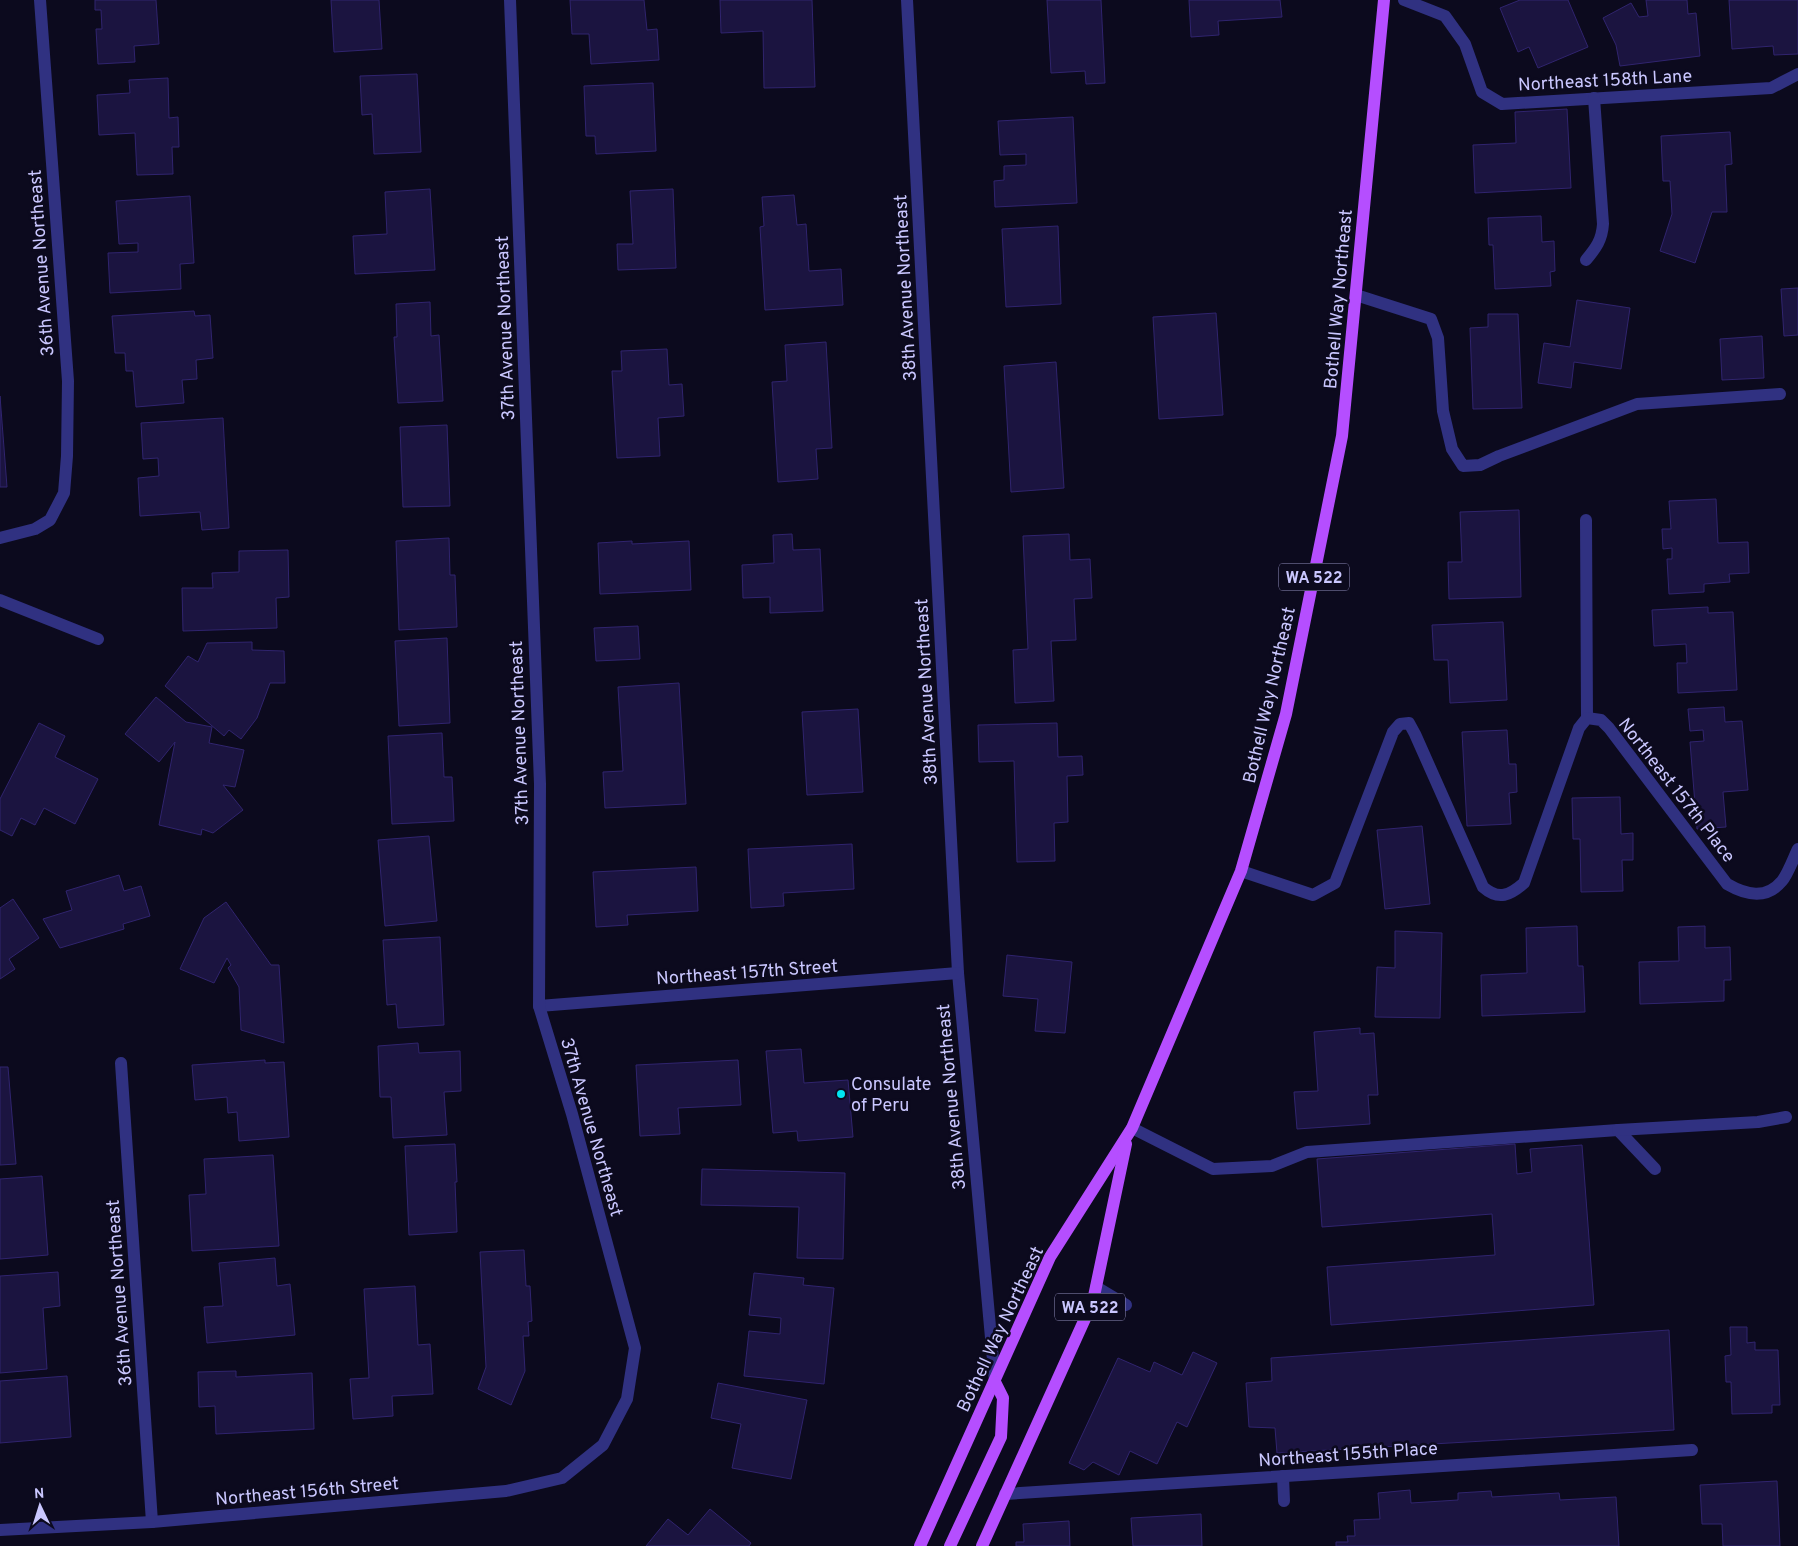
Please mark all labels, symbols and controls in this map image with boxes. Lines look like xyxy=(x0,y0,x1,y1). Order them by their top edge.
street label: Northeast 158th Lane xyxy=(1517,65,1693,98)
street label: 36th Avenue Northeast xyxy=(24,169,60,357)
street label: 38th Avenue Northeast xyxy=(890,194,923,382)
street label: Bothell Way Northeast xyxy=(1320,208,1359,390)
street label: 37th Avenue Northeast xyxy=(492,235,521,421)
road number: WA 522 xyxy=(1279,564,1349,590)
street label: 38th Avenue Northeast xyxy=(911,598,944,786)
street label: Bothell Way Northeast xyxy=(1239,605,1302,786)
street label: 37th Avenue Northeast xyxy=(506,640,535,826)
street label: Northeast 157th Place xyxy=(1612,714,1739,868)
street label: Northeast 157th Street xyxy=(655,956,839,991)
street label: 38th Avenue Northeast xyxy=(933,1003,972,1191)
street label: 37th Avenue Northeast xyxy=(554,1035,627,1219)
place label: Consulate of Peru xyxy=(851,1074,931,1118)
marker: Consulate of Peru xyxy=(835,1088,847,1100)
street label: 36th Avenue Northeast xyxy=(102,1199,138,1387)
street label: Bothell Way Northeast xyxy=(953,1243,1050,1416)
road number: WA 522 xyxy=(1055,1294,1125,1320)
street label: Northeast 155th Place xyxy=(1258,1438,1439,1473)
street label: Northeast 156th Street xyxy=(214,1473,400,1512)
north arrow xyxy=(15,1481,65,1531)
text: N xyxy=(34,1486,45,1503)

